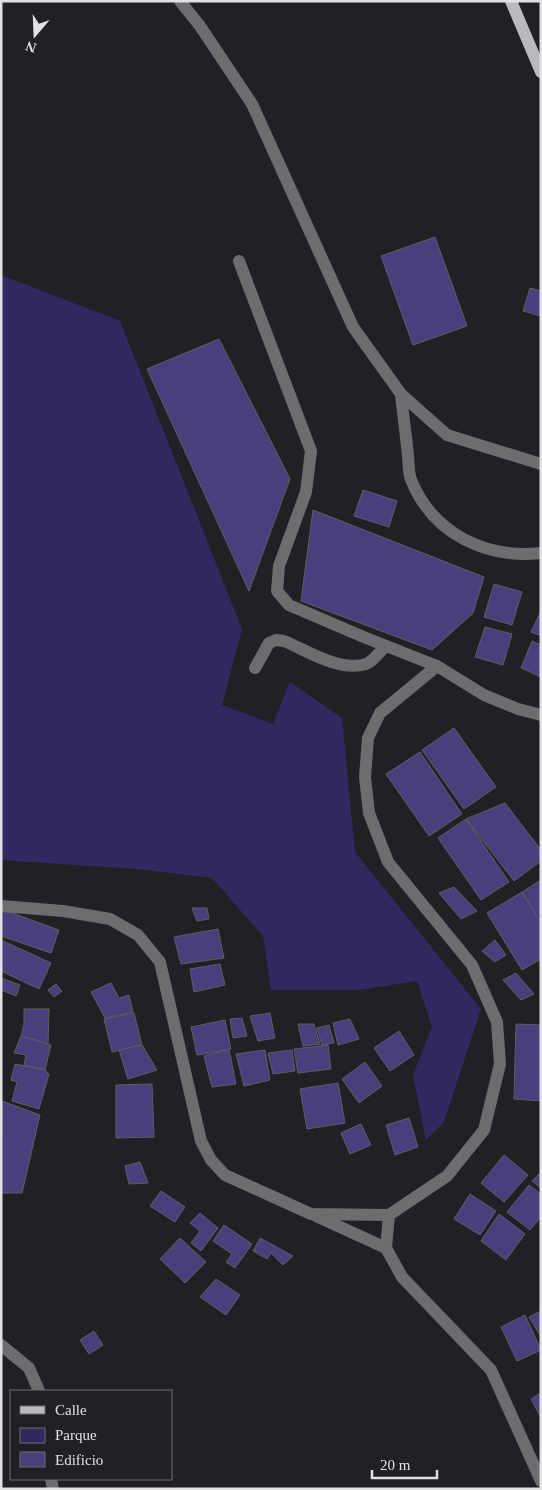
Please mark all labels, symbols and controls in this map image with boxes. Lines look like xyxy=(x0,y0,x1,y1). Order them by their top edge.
north arrow xyxy=(10,10,60,60)
text: N xyxy=(24,38,38,56)
legend xyxy=(10,1390,172,1480)
text: Calle xyxy=(55,1402,87,1418)
text: Parque xyxy=(55,1427,97,1443)
scale bar xyxy=(372,1448,437,1480)
text: Edificio xyxy=(55,1452,103,1468)
text: 20 m xyxy=(380,1457,411,1473)

